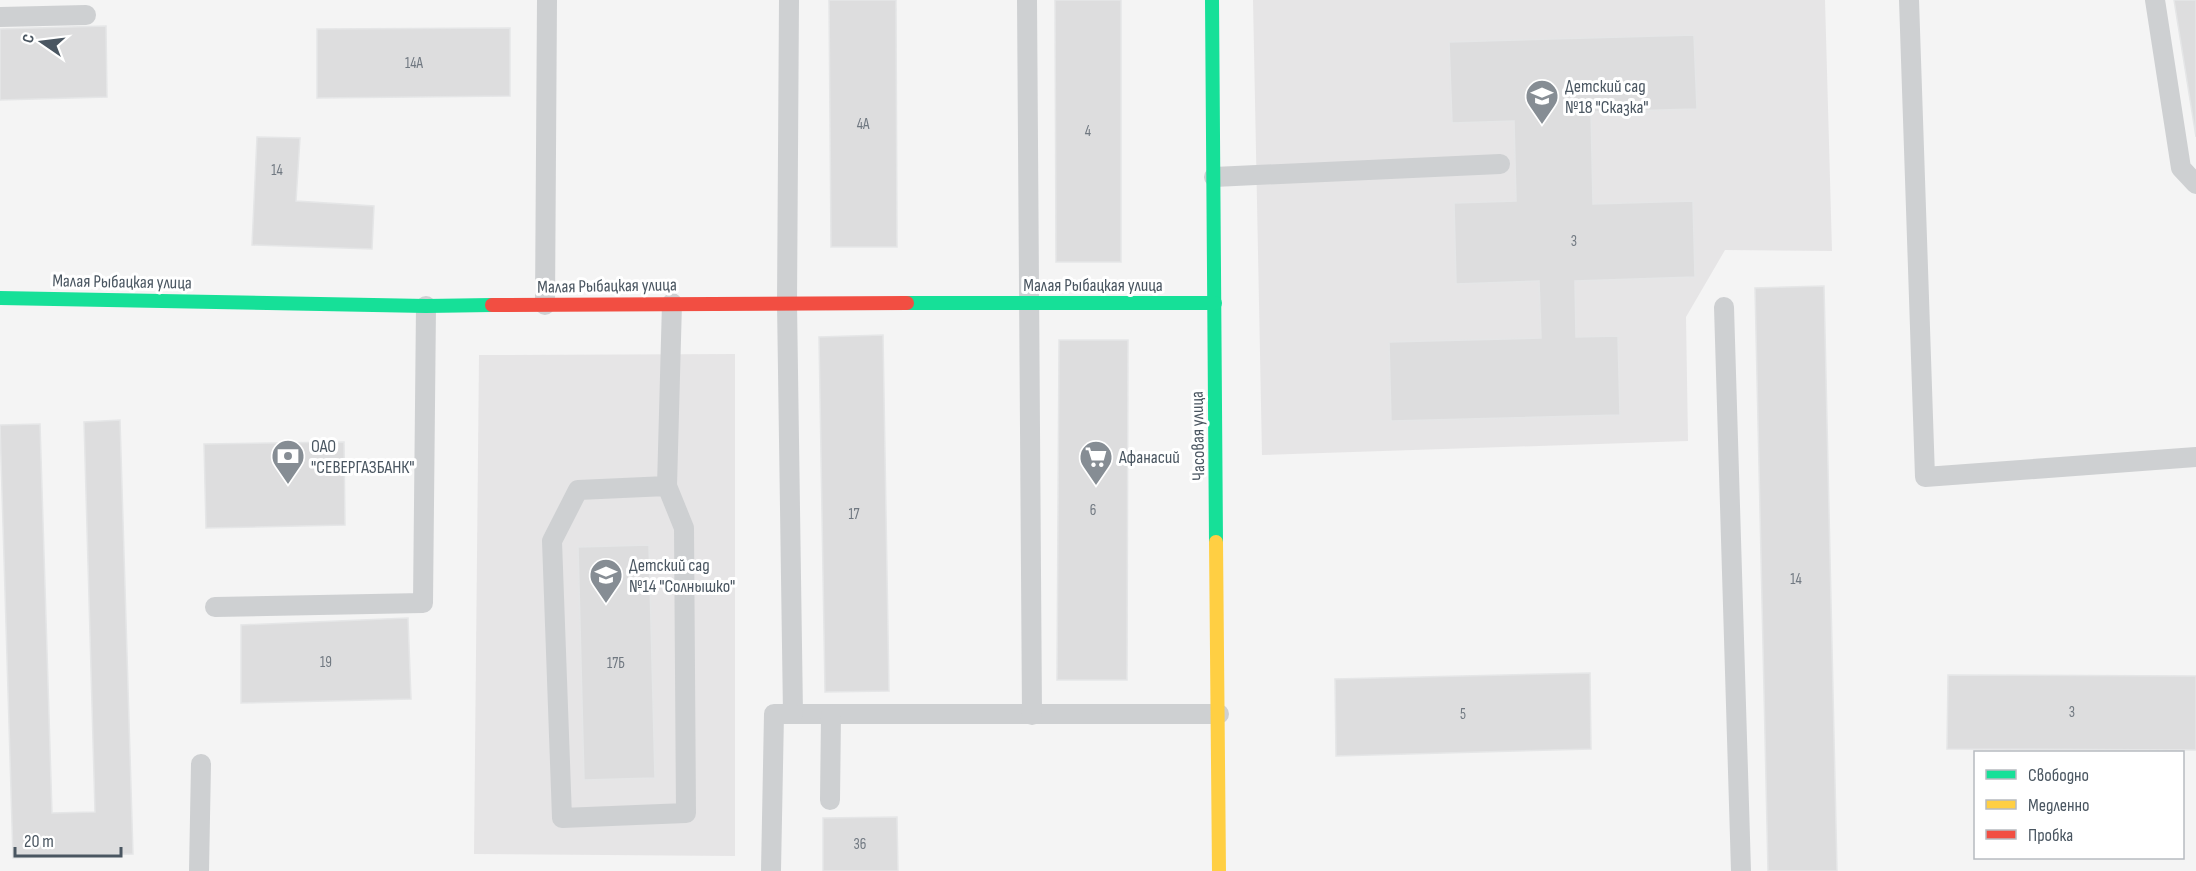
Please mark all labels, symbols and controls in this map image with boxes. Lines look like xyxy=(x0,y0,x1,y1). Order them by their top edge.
north arrow xyxy=(12,12,72,72)
text: С xyxy=(19,32,39,45)
house number: 14А xyxy=(405,54,424,73)
place label: Детский сад №18 "Сказка" xyxy=(1565,76,1649,118)
school or university icon: Детский сад №18 "Сказка" xyxy=(1524,78,1560,125)
house number: 4А xyxy=(857,115,870,134)
house number: 4 xyxy=(1085,122,1091,141)
house number: 14 xyxy=(271,161,283,180)
house number: 3 xyxy=(1571,232,1577,251)
street label: Малая Рыбацкая улица xyxy=(52,270,192,294)
street label: Малая Рыбацкая улица xyxy=(537,274,677,298)
street label: Малая Рыбацкая улица xyxy=(1023,275,1163,296)
street label: Часовая улица xyxy=(1187,391,1209,481)
place label: ОАО "СЕВЕРГАЗБАНК" xyxy=(311,436,415,478)
bank icon: ОАО "СЕВЕРГАЗБАНК" xyxy=(270,438,306,485)
supermarket icon: Афанасий xyxy=(1078,439,1114,486)
place label: Афанасий xyxy=(1118,447,1180,468)
house number: 6 xyxy=(1090,501,1096,520)
house number: 17 xyxy=(848,505,860,524)
place label: Детский сад №14 "Солнышко" xyxy=(629,555,735,597)
school or university icon: Детский сад №14 "Солнышко" xyxy=(588,557,624,604)
house number: 14 xyxy=(1790,570,1802,589)
house number: 19 xyxy=(320,653,332,672)
house number: 17Б xyxy=(607,654,625,673)
house number: 3 xyxy=(2069,703,2075,722)
house number: 5 xyxy=(1460,705,1466,724)
legend xyxy=(1974,751,2184,859)
text: Свободно xyxy=(2028,765,2089,786)
text: Медленно xyxy=(2028,795,2090,816)
scale bar xyxy=(15,820,122,858)
text: Пробка xyxy=(2028,825,2073,846)
text: 20 m xyxy=(24,831,54,852)
house number: 36 xyxy=(854,835,866,854)

